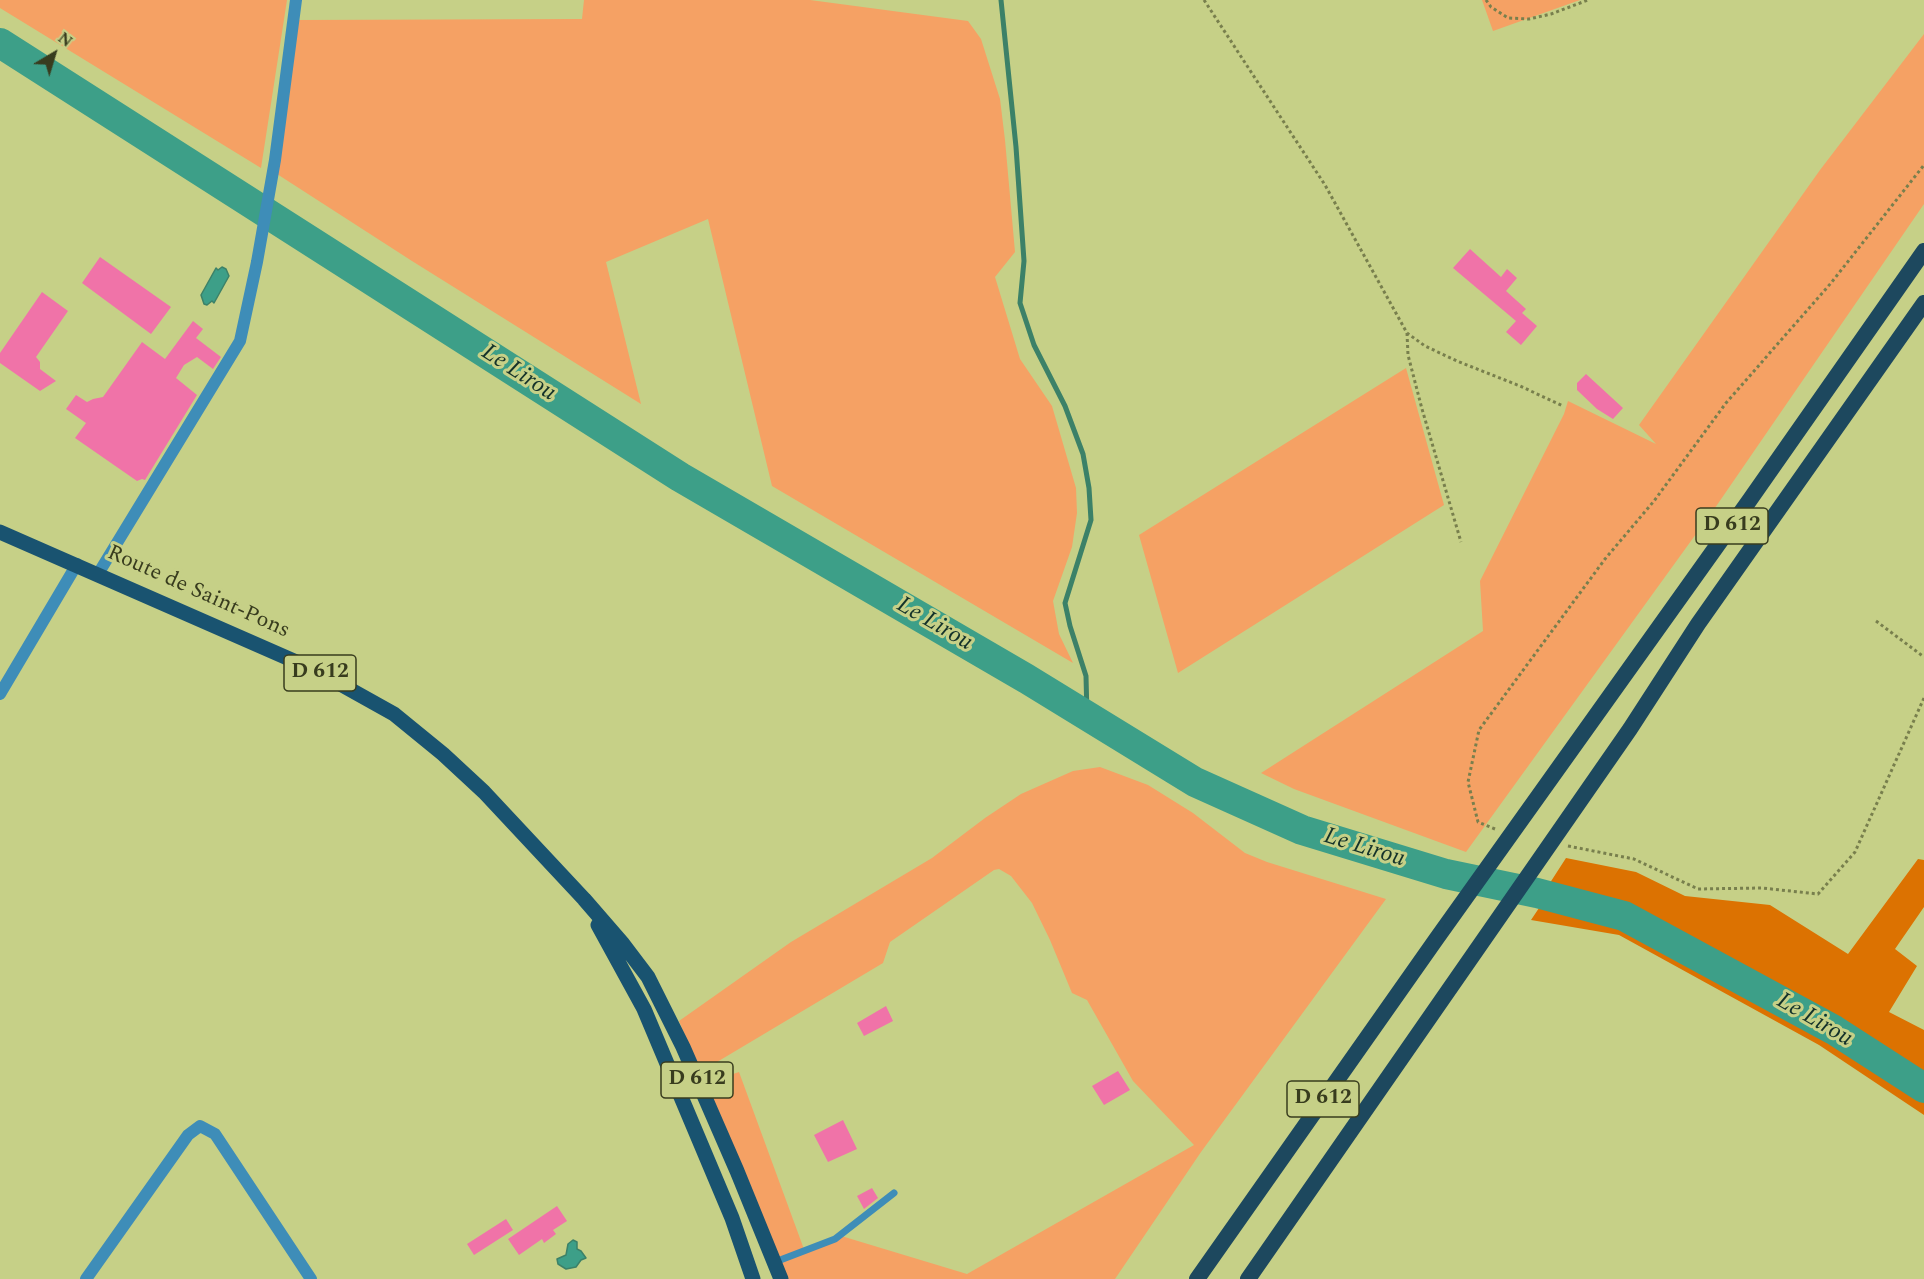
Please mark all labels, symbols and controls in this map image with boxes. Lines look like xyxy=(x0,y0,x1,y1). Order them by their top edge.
north arrow xyxy=(24,24,84,84)
text: N xyxy=(53,26,78,53)
water label: Le Lirou xyxy=(475,339,561,409)
road number: D 612 xyxy=(1696,508,1768,544)
street label: Route de Saint-Pons xyxy=(103,541,293,645)
water label: Le Lirou xyxy=(891,592,977,658)
road number: D 612 xyxy=(284,655,356,691)
water label: Le Lirou xyxy=(1320,823,1408,875)
water label: Le Lirou xyxy=(1771,988,1857,1054)
road number: D 612 xyxy=(661,1062,733,1098)
road number: D 612 xyxy=(1287,1081,1359,1117)

